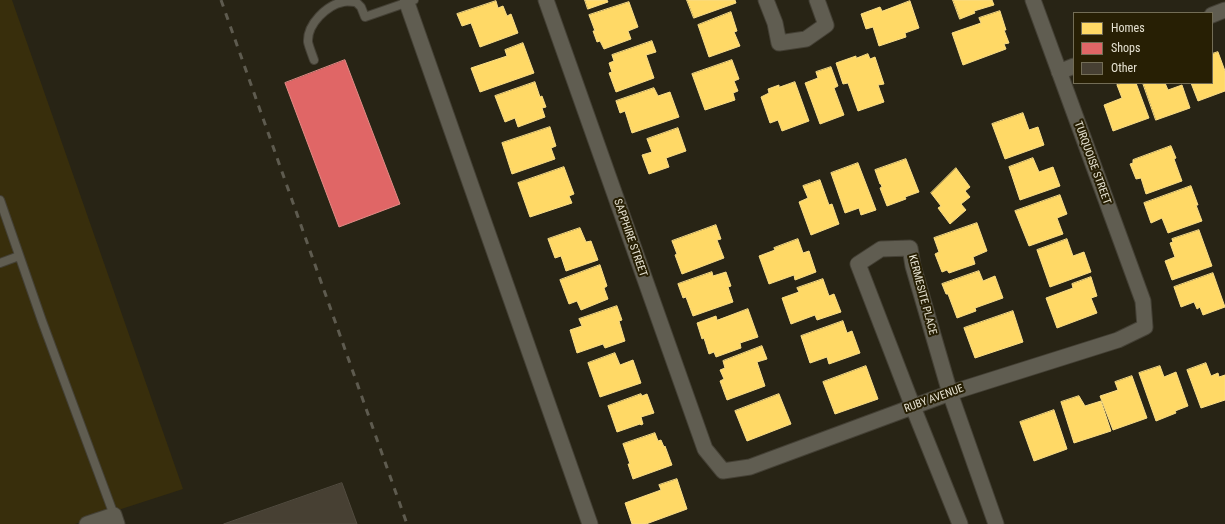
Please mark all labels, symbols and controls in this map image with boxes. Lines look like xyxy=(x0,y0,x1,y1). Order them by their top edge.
legend xyxy=(1073,12,1213,84)
text: Homes xyxy=(1111,21,1145,35)
text: Shops xyxy=(1111,41,1140,55)
text: Other xyxy=(1111,61,1137,75)
street label: TURQUOISE STREET xyxy=(1071,120,1113,206)
street label: SAPPHIRE STREET xyxy=(610,197,650,279)
street label: KERMESITE PLACE xyxy=(905,253,939,337)
street label: RUBY AVENUE xyxy=(903,382,965,416)

